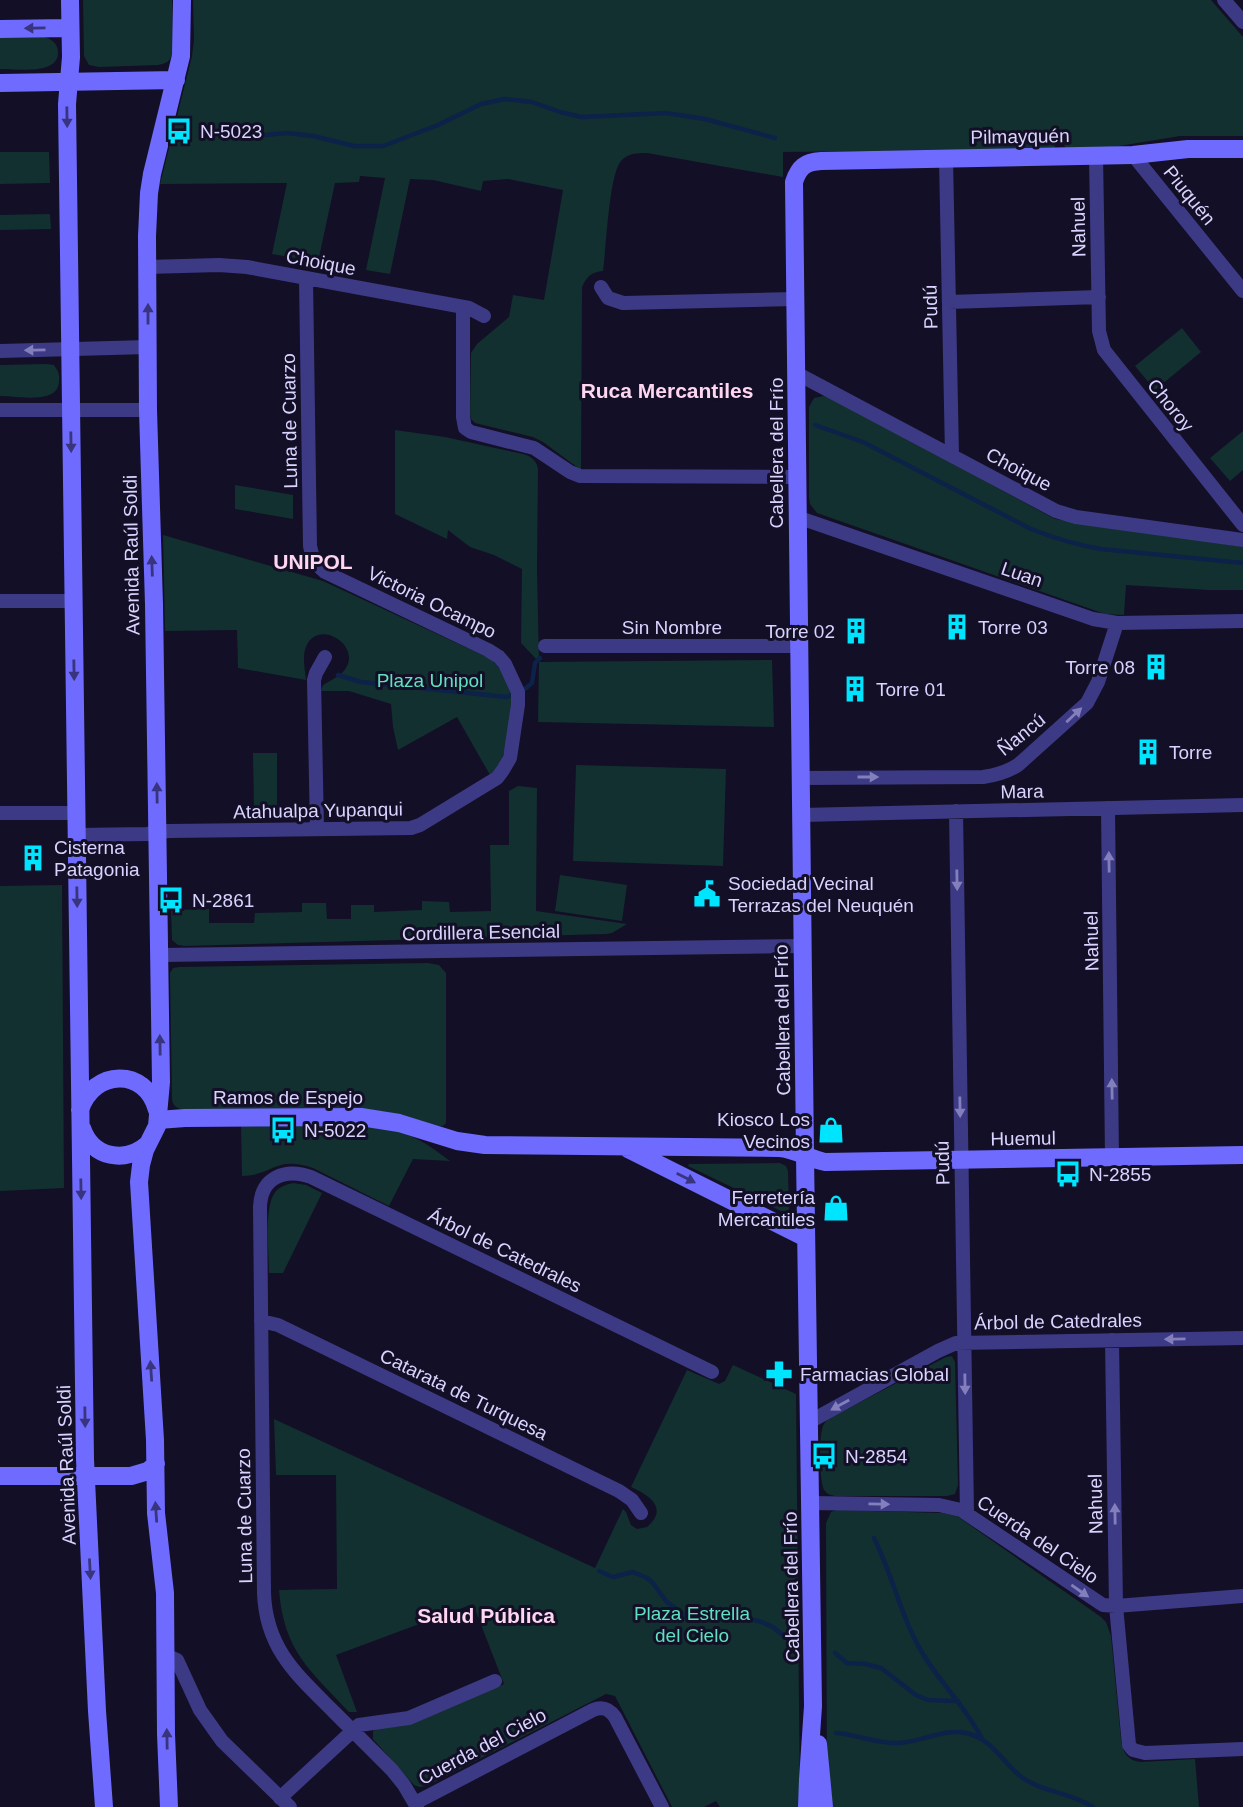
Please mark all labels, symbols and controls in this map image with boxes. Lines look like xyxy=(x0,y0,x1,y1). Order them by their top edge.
one-way arrow xyxy=(24,23,46,34)
one-way arrow xyxy=(61,106,73,128)
bus stop icon: N-5023 xyxy=(164,116,194,146)
place label: N-5023 xyxy=(200,121,262,142)
street label: Pilmayquén xyxy=(970,125,1070,148)
street label: Piuquén xyxy=(1160,162,1220,229)
street label: Nahuel xyxy=(1067,197,1090,257)
street label: Choique xyxy=(284,245,358,280)
street label: Pudú xyxy=(920,285,941,329)
one-way arrow xyxy=(142,303,154,325)
one-way arrow xyxy=(24,344,46,356)
street label: Luna de Cuarzo xyxy=(278,353,301,489)
street label: Choroy xyxy=(1143,375,1198,436)
street label: Cabellera del Frío xyxy=(766,377,787,529)
district label: Ruca Mercantiles xyxy=(581,379,753,402)
one-way arrow xyxy=(66,432,77,454)
street label: Choique xyxy=(983,444,1055,495)
street label: Avenida Raúl Soldi xyxy=(120,475,143,635)
district label: UNIPOL xyxy=(273,550,353,573)
one-way arrow xyxy=(147,555,158,577)
street label: Luan xyxy=(998,558,1045,591)
street label: Victoria Ocampo xyxy=(364,562,499,643)
building icon: Torre 03 xyxy=(942,612,972,642)
building icon: Torre 02 xyxy=(841,616,871,646)
street label: Sin Nombre xyxy=(622,617,722,638)
place label: Torre 03 xyxy=(978,617,1048,638)
place label: Torre 02 xyxy=(765,621,835,642)
building icon: Torre 08 xyxy=(1141,652,1171,682)
place label: Torre 08 xyxy=(1065,657,1135,678)
one-way arrow xyxy=(69,659,80,681)
park label: Plaza Unipol xyxy=(377,670,483,691)
building icon: Torre 01 xyxy=(840,674,870,704)
place label: Torre 01 xyxy=(876,679,946,700)
one-way arrow xyxy=(1065,707,1082,723)
street label: Ñancú xyxy=(993,709,1049,760)
building icon: Torre xyxy=(1133,737,1163,767)
place label: Torre xyxy=(1169,742,1212,763)
one-way arrow xyxy=(858,771,880,783)
street label: Mara xyxy=(1000,781,1044,802)
one-way arrow xyxy=(151,782,163,804)
street label: Atahualpa Yupanqui xyxy=(233,799,403,822)
place label: Cisterna Patagonia xyxy=(54,837,140,880)
building icon: Cisterna Patagonia xyxy=(18,843,48,873)
one-way arrow xyxy=(1103,851,1115,873)
one-way arrow xyxy=(951,869,963,891)
place label: Sociedad Vecinal Terrazas del Neuquén xyxy=(728,873,914,916)
public building icon: Sociedad Vecinal Terrazas del Neuquén xyxy=(692,879,722,909)
bus stop icon: N-2861 xyxy=(156,885,186,915)
one-way arrow xyxy=(72,887,83,909)
place label: N-2861 xyxy=(192,890,254,911)
street label: Nahuel xyxy=(1080,911,1103,971)
street label: Cordillera Esencial xyxy=(402,921,560,944)
street label: Cabellera del Frío xyxy=(771,944,794,1096)
one-way arrow xyxy=(155,1034,166,1056)
one-way arrow xyxy=(1106,1078,1117,1100)
street label: Ramos de Espejo xyxy=(213,1087,363,1108)
one-way arrow xyxy=(954,1096,966,1118)
place label: Kiosco Los Vecinos xyxy=(717,1109,810,1152)
bus stop icon: N-5022 xyxy=(268,1115,298,1145)
shop icon: Kiosco Los Vecinos xyxy=(816,1115,846,1145)
place label: N-5022 xyxy=(304,1120,366,1141)
street label: Huemul xyxy=(990,1127,1056,1150)
street label: Pudú xyxy=(932,1141,953,1185)
bus stop icon: N-2855 xyxy=(1053,1159,1083,1189)
place label: N-2855 xyxy=(1089,1164,1151,1185)
one-way arrow xyxy=(676,1171,696,1183)
one-way arrow xyxy=(76,1178,87,1200)
place label: Ferretería Mercantiles xyxy=(718,1187,815,1230)
shop icon: Ferretería Mercantiles xyxy=(821,1193,851,1223)
street label: Árbol de Catedrales xyxy=(425,1204,585,1297)
street label: Árbol de Catedrales xyxy=(974,1310,1142,1333)
one-way arrow xyxy=(1164,1333,1186,1345)
street label: Catarata de Turquesa xyxy=(377,1345,551,1444)
pharmacy icon: Farmacias Global xyxy=(764,1359,794,1389)
one-way arrow xyxy=(145,1360,156,1382)
place label: Farmacias Global xyxy=(800,1364,949,1385)
one-way arrow xyxy=(959,1373,970,1395)
street label: Avenida Raúl Soldi xyxy=(53,1385,80,1545)
one-way arrow xyxy=(831,1399,850,1411)
one-way arrow xyxy=(79,1406,91,1428)
bus stop icon: N-2854 xyxy=(809,1441,839,1471)
place label: N-2854 xyxy=(845,1446,908,1467)
street label: Luna de Cuarzo xyxy=(233,1448,256,1584)
street label: Nahuel xyxy=(1084,1474,1107,1534)
street label: Cuerda del Cielo xyxy=(973,1491,1102,1588)
one-way arrow xyxy=(868,1498,890,1510)
one-way arrow xyxy=(150,1501,161,1523)
one-way arrow xyxy=(1109,1502,1121,1524)
street label: Cabellera del Frío xyxy=(780,1511,803,1663)
one-way arrow xyxy=(85,1559,96,1581)
one-way arrow xyxy=(1071,1584,1089,1598)
park label: Plaza Estrella del Cielo xyxy=(634,1603,751,1646)
district label: Salud Pública xyxy=(417,1604,555,1627)
street label: Cuerda del Cielo xyxy=(415,1704,550,1789)
one-way arrow xyxy=(161,1728,172,1750)

